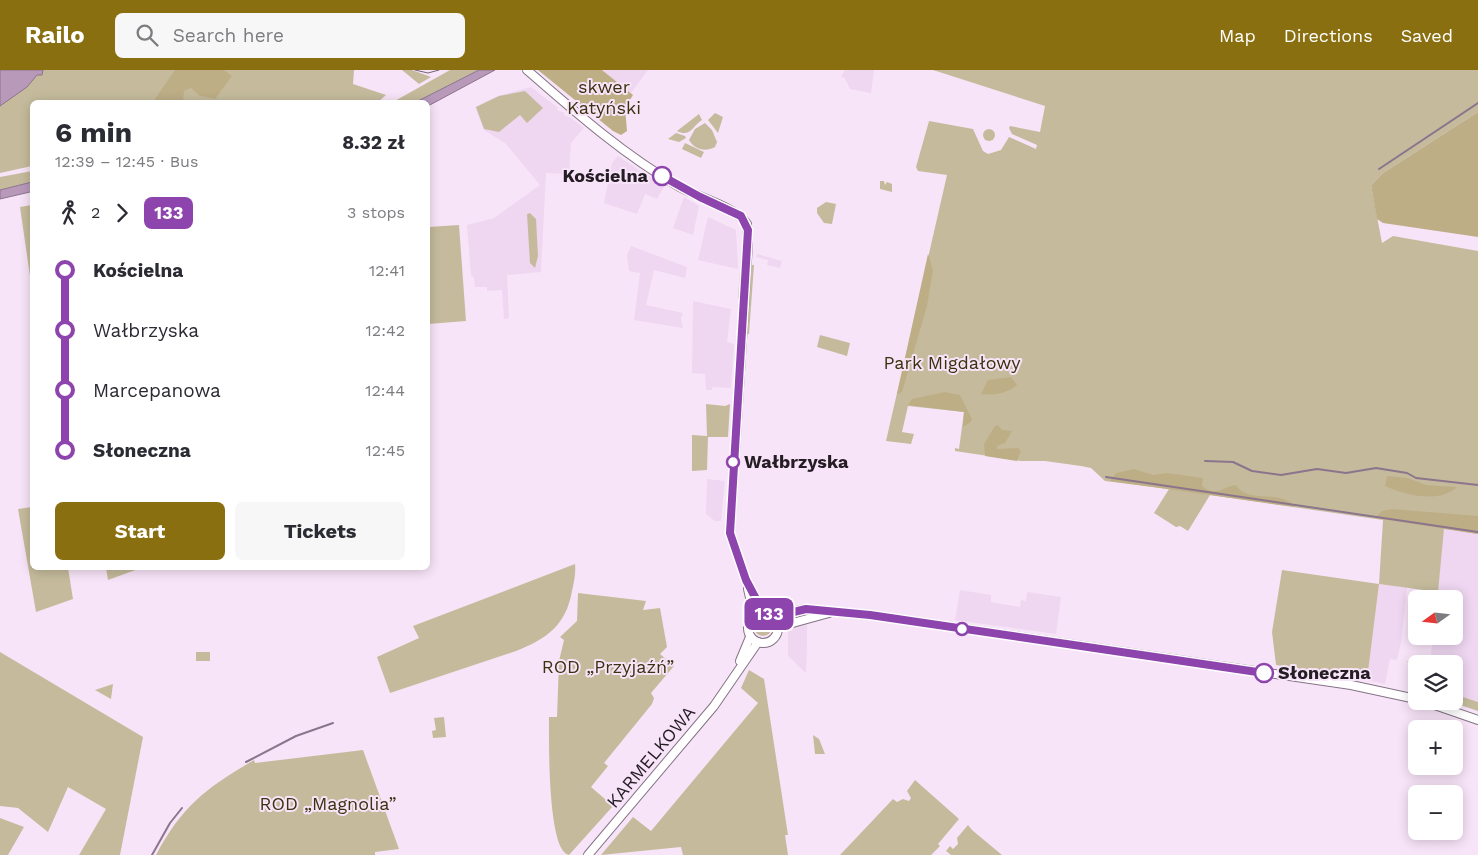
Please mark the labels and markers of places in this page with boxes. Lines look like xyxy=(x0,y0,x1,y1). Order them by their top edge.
place label: Kościelna xyxy=(563,165,649,186)
marker: Kościelna xyxy=(652,166,672,186)
place label: Wałbrzyska xyxy=(744,451,849,472)
marker: Wałbrzyska xyxy=(726,455,740,469)
unlabelled marker xyxy=(955,622,969,636)
place label: Słoneczna xyxy=(1278,662,1371,683)
marker: Słoneczna xyxy=(1254,663,1274,683)

